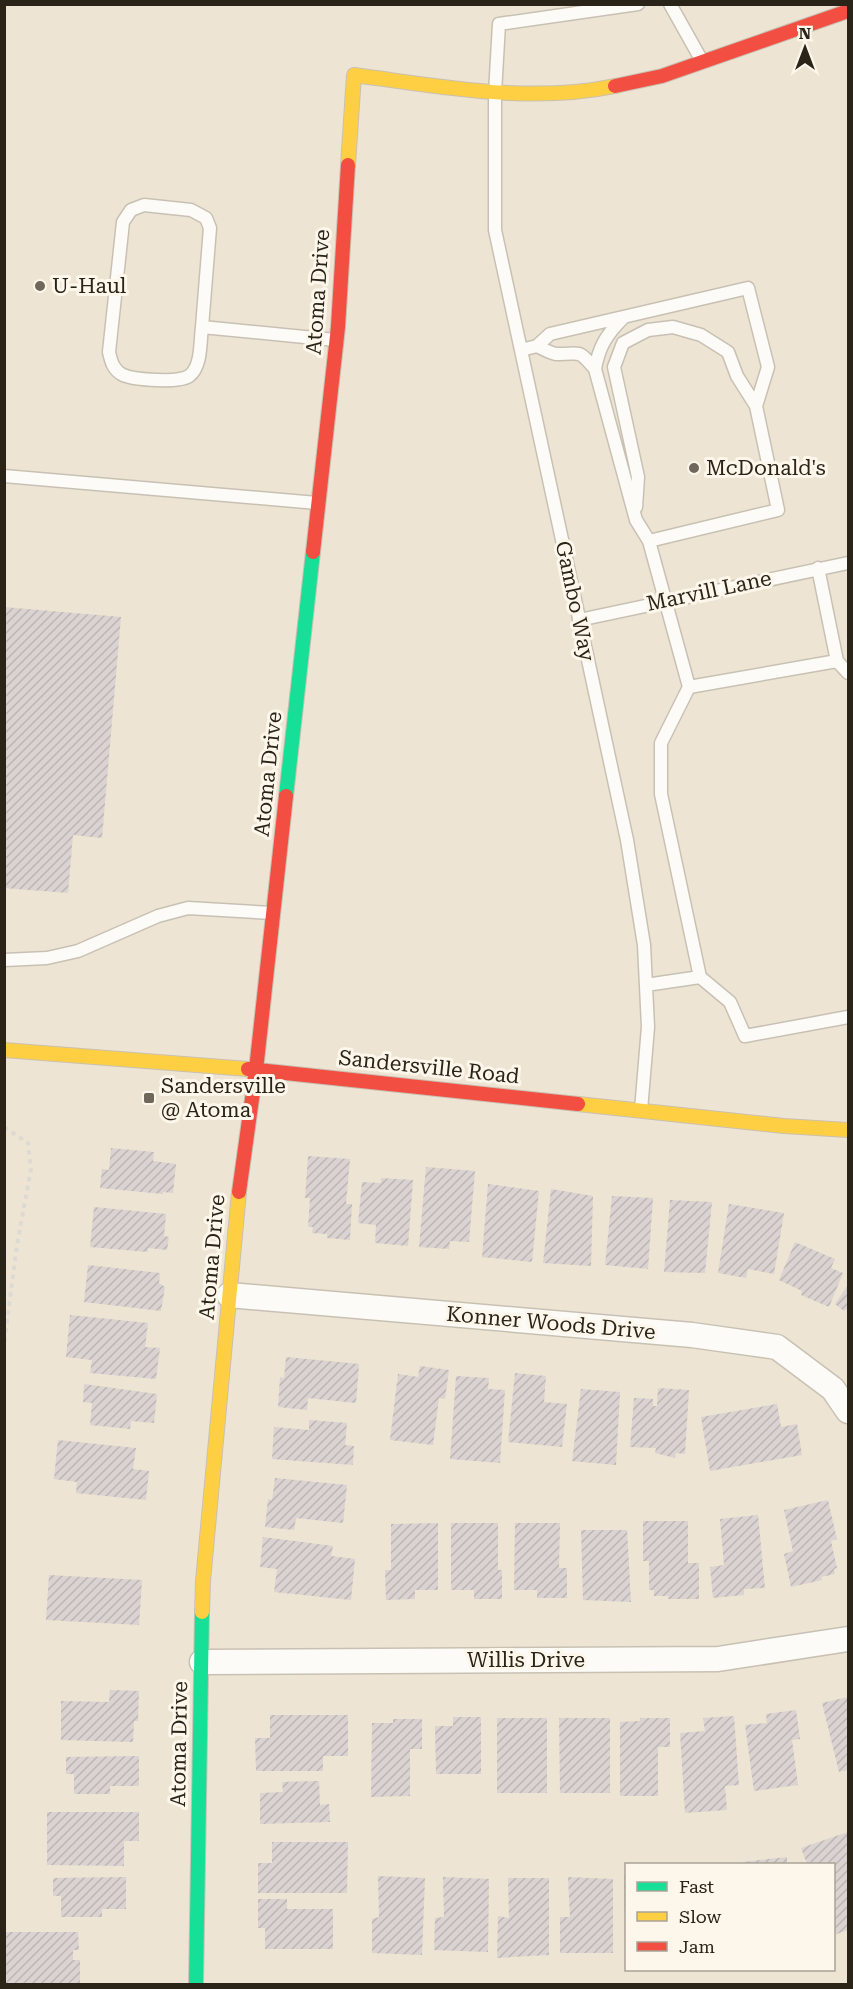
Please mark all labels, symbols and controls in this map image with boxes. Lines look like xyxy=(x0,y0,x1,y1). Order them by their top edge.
north arrow xyxy=(775,18,835,78)
text: N xyxy=(799,24,811,43)
street label: Atoma Drive xyxy=(302,228,334,356)
place label: U-Haul xyxy=(52,274,127,298)
marker: U-Haul xyxy=(33,279,47,293)
place label: McDonald's xyxy=(706,456,826,480)
marker: McDonald's xyxy=(687,461,701,475)
street label: Gambo Way xyxy=(551,539,600,664)
street label: Marvill Lane xyxy=(644,566,774,616)
street label: Atoma Drive xyxy=(249,710,287,838)
street label: Sandersville Road xyxy=(337,1046,521,1088)
place label: Sandersville @ Atoma xyxy=(161,1074,286,1122)
marker: Sandersville @ Atoma xyxy=(142,1091,156,1105)
street label: Atoma Drive xyxy=(195,1193,229,1321)
street label: Konner Woods Drive xyxy=(445,1302,657,1344)
street label: Willis Drive xyxy=(467,1648,585,1672)
street label: Atoma Drive xyxy=(166,1681,192,1807)
legend xyxy=(625,1863,835,1971)
text: Fast xyxy=(679,1876,714,1897)
text: Slow xyxy=(679,1906,721,1927)
text: Jam xyxy=(679,1936,715,1957)

